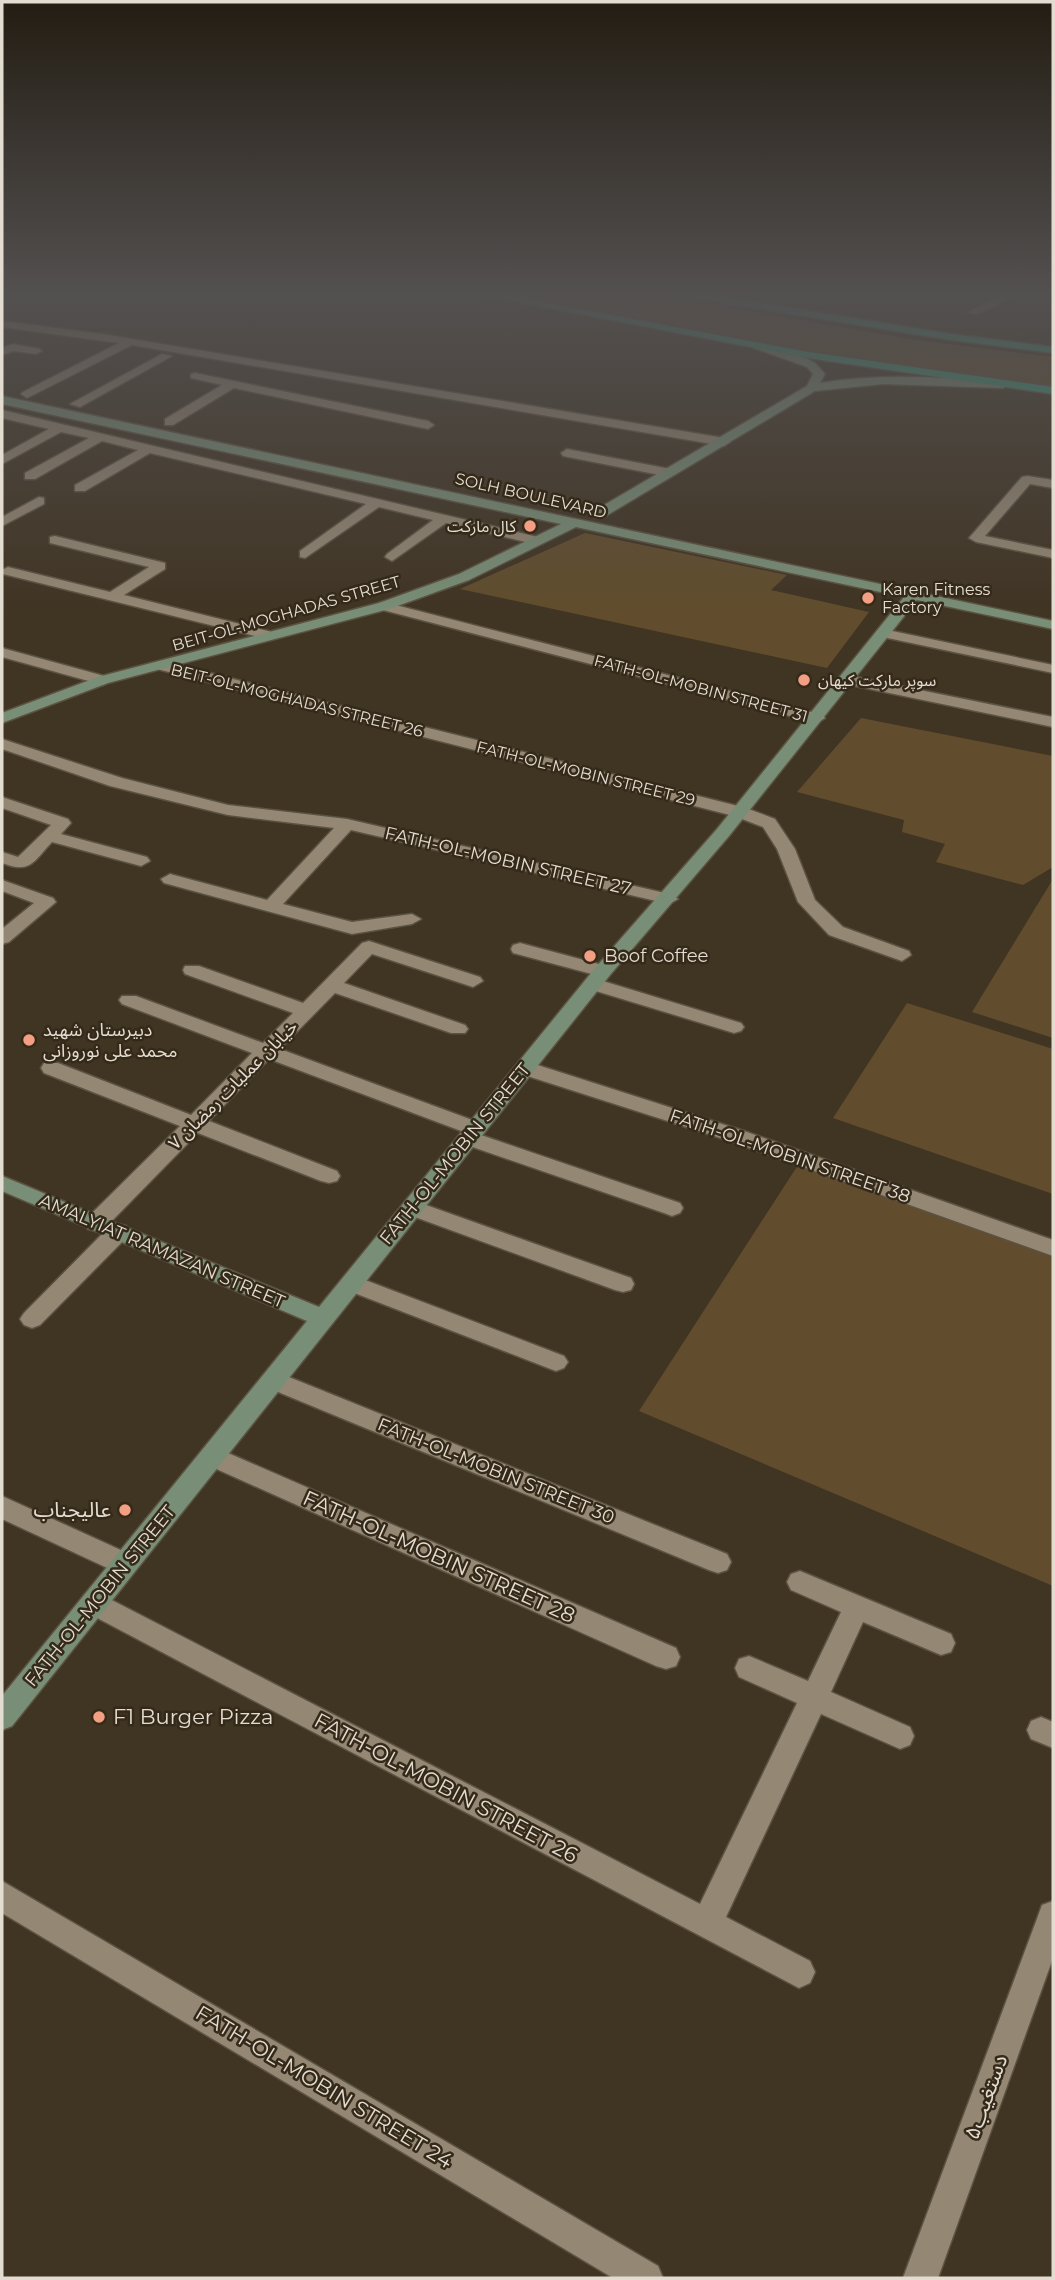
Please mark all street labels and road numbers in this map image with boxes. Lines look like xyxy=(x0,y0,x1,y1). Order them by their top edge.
street label: SOLH BOULEVARD xyxy=(453,469,608,522)
street label: BEIT-OL-MOGHADAS STREET xyxy=(170,572,403,655)
street label: FATH-OL-MOBIN STREET 31 xyxy=(592,651,810,726)
street label: BEIT-OL-MOGHADAS STREET 26 xyxy=(169,660,425,741)
street label: FATH-OL-MOBIN STREET 29 xyxy=(475,737,697,810)
street label: FATH-OL-MOBIN STREET 27 xyxy=(383,822,633,900)
street label: خیابان عملیات رمضان ۷ xyxy=(164,1016,302,1154)
street label: FATH-OL-MOBIN STREET xyxy=(375,1058,535,1249)
street label: FATH-OL-MOBIN STREET 38 xyxy=(667,1104,913,1208)
street label: AMALYIAT RAMAZAN STREET xyxy=(36,1189,289,1313)
street label: FATH-OL-MOBIN STREET 30 xyxy=(374,1413,618,1529)
street label: FATH-OL-MOBIN STREET 28 xyxy=(299,1485,579,1628)
street label: FATH-OL-MOBIN STREET xyxy=(20,1500,180,1691)
street label: FATH-OL-MOBIN STREET 26 xyxy=(310,1707,582,1868)
street label: FATH-OL-MOBIN STREET 24 xyxy=(191,2000,457,2173)
street label: دستغیب۵ xyxy=(959,2051,1012,2142)

